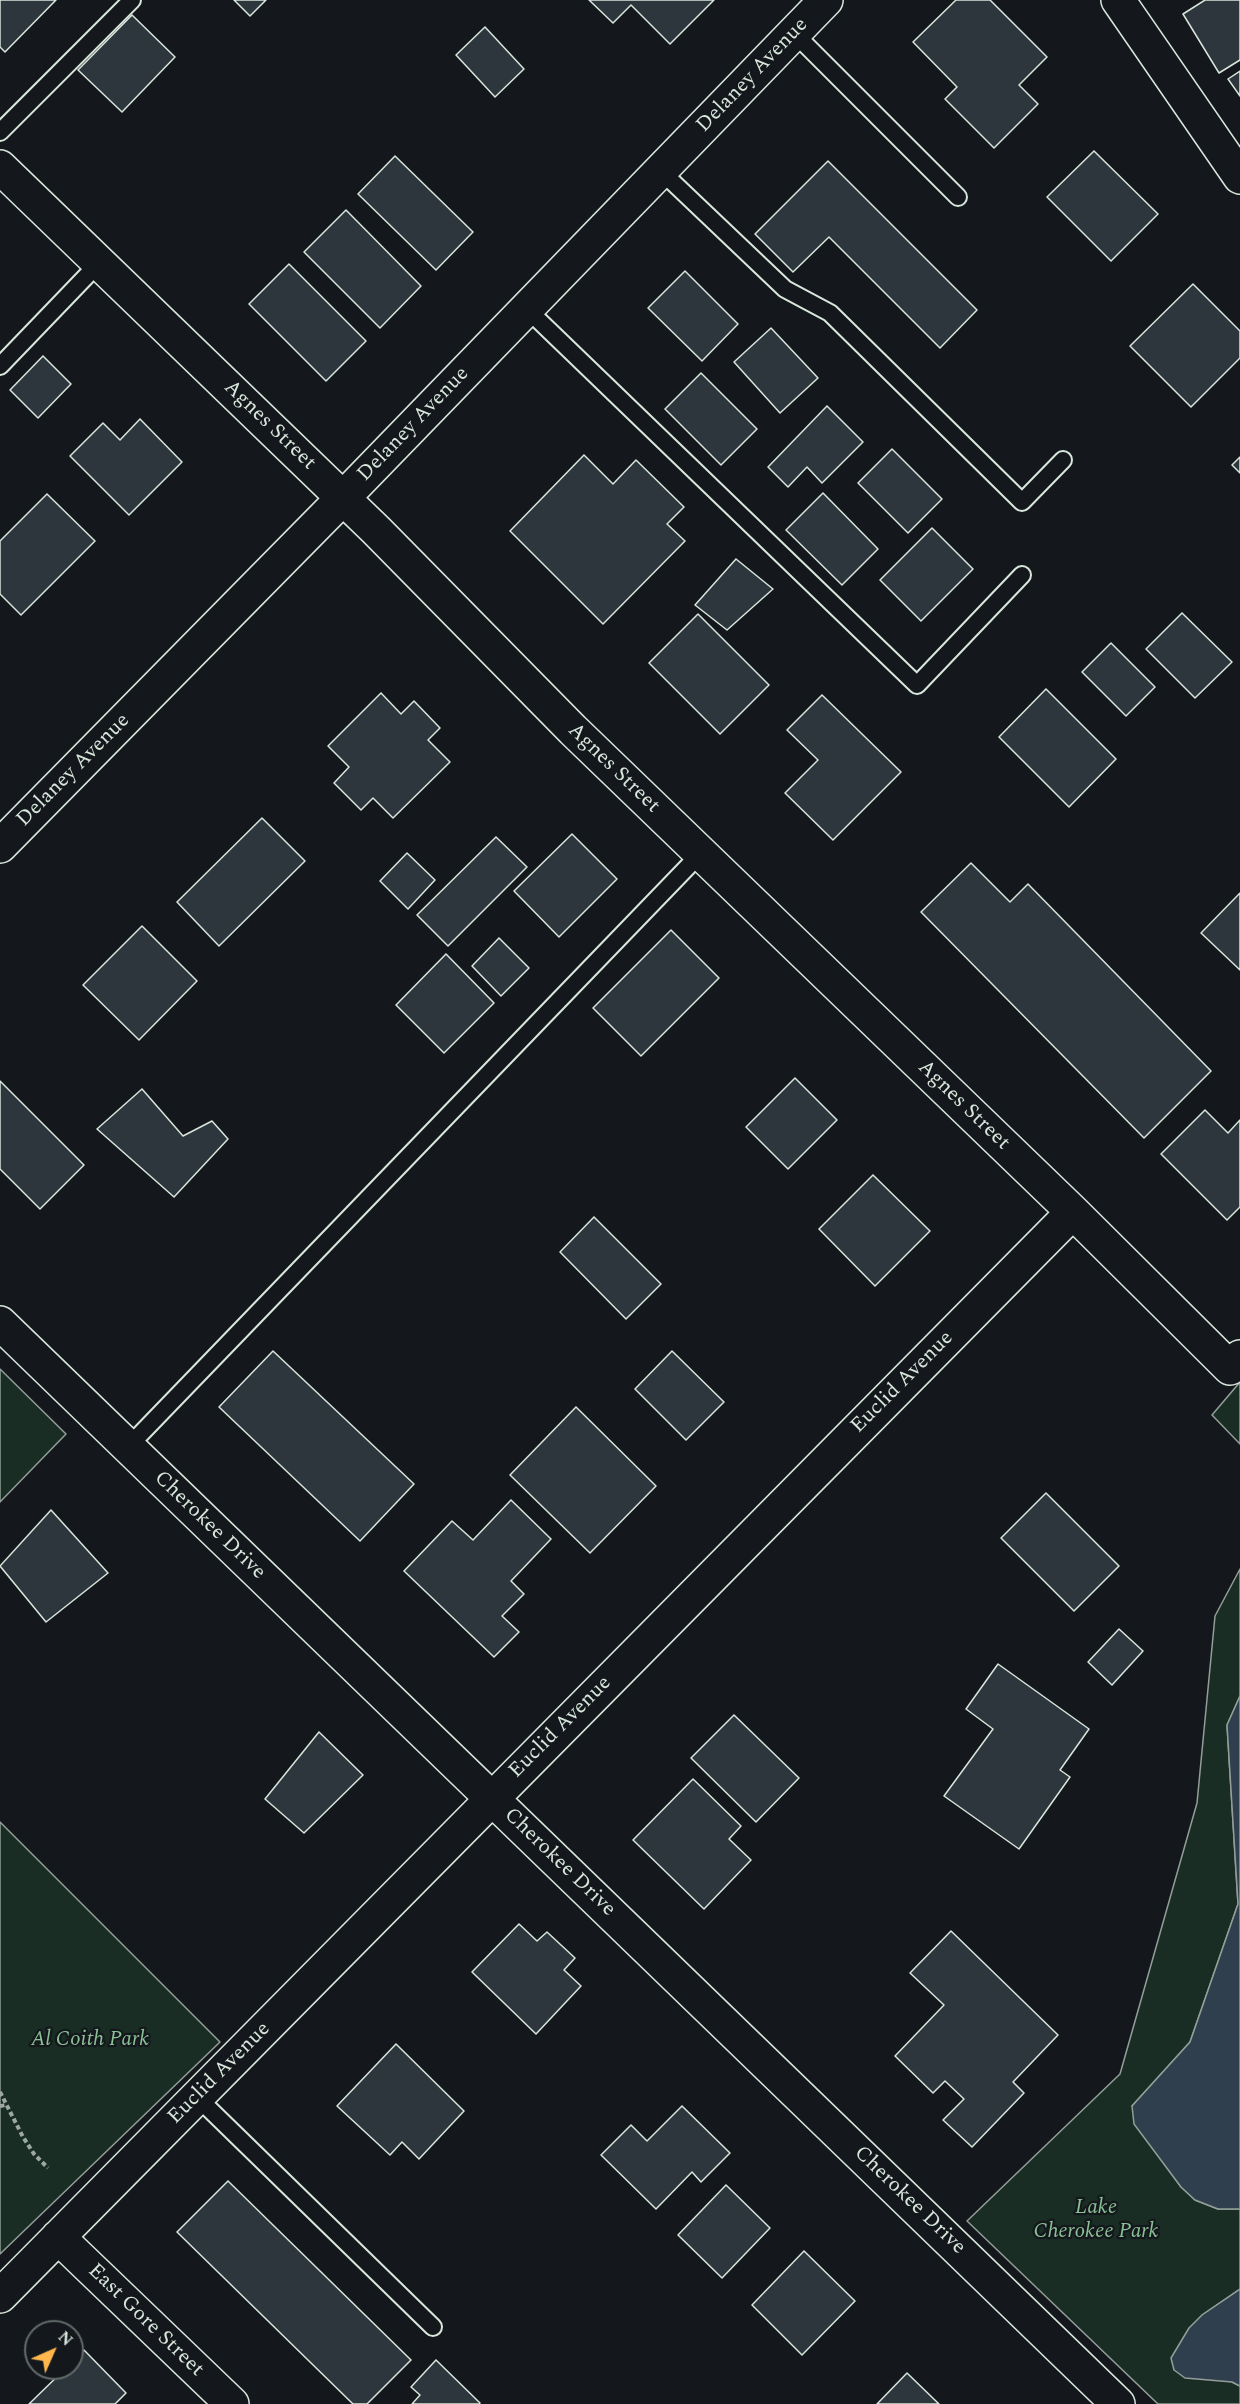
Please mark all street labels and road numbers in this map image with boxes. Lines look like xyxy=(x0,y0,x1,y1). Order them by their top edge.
street label: Delaney Avenue xyxy=(692,13,814,139)
street label: Delaney Avenue xyxy=(353,362,475,488)
street label: Agnes Street xyxy=(218,376,320,476)
street label: Delaney Avenue xyxy=(12,709,136,833)
street label: Agnes Street xyxy=(562,719,664,819)
street label: Agnes Street xyxy=(912,1056,1014,1156)
street label: Euclid Avenue xyxy=(847,1327,959,1439)
street label: Cherokee Drive xyxy=(148,1466,270,1586)
street label: Euclid Avenue xyxy=(505,1672,617,1784)
street label: Cherokee Drive xyxy=(498,1803,620,1923)
street label: Euclid Avenue xyxy=(164,2018,276,2130)
street label: Cherokee Drive xyxy=(848,2141,970,2261)
street label: East Gore Street xyxy=(82,2259,208,2383)

